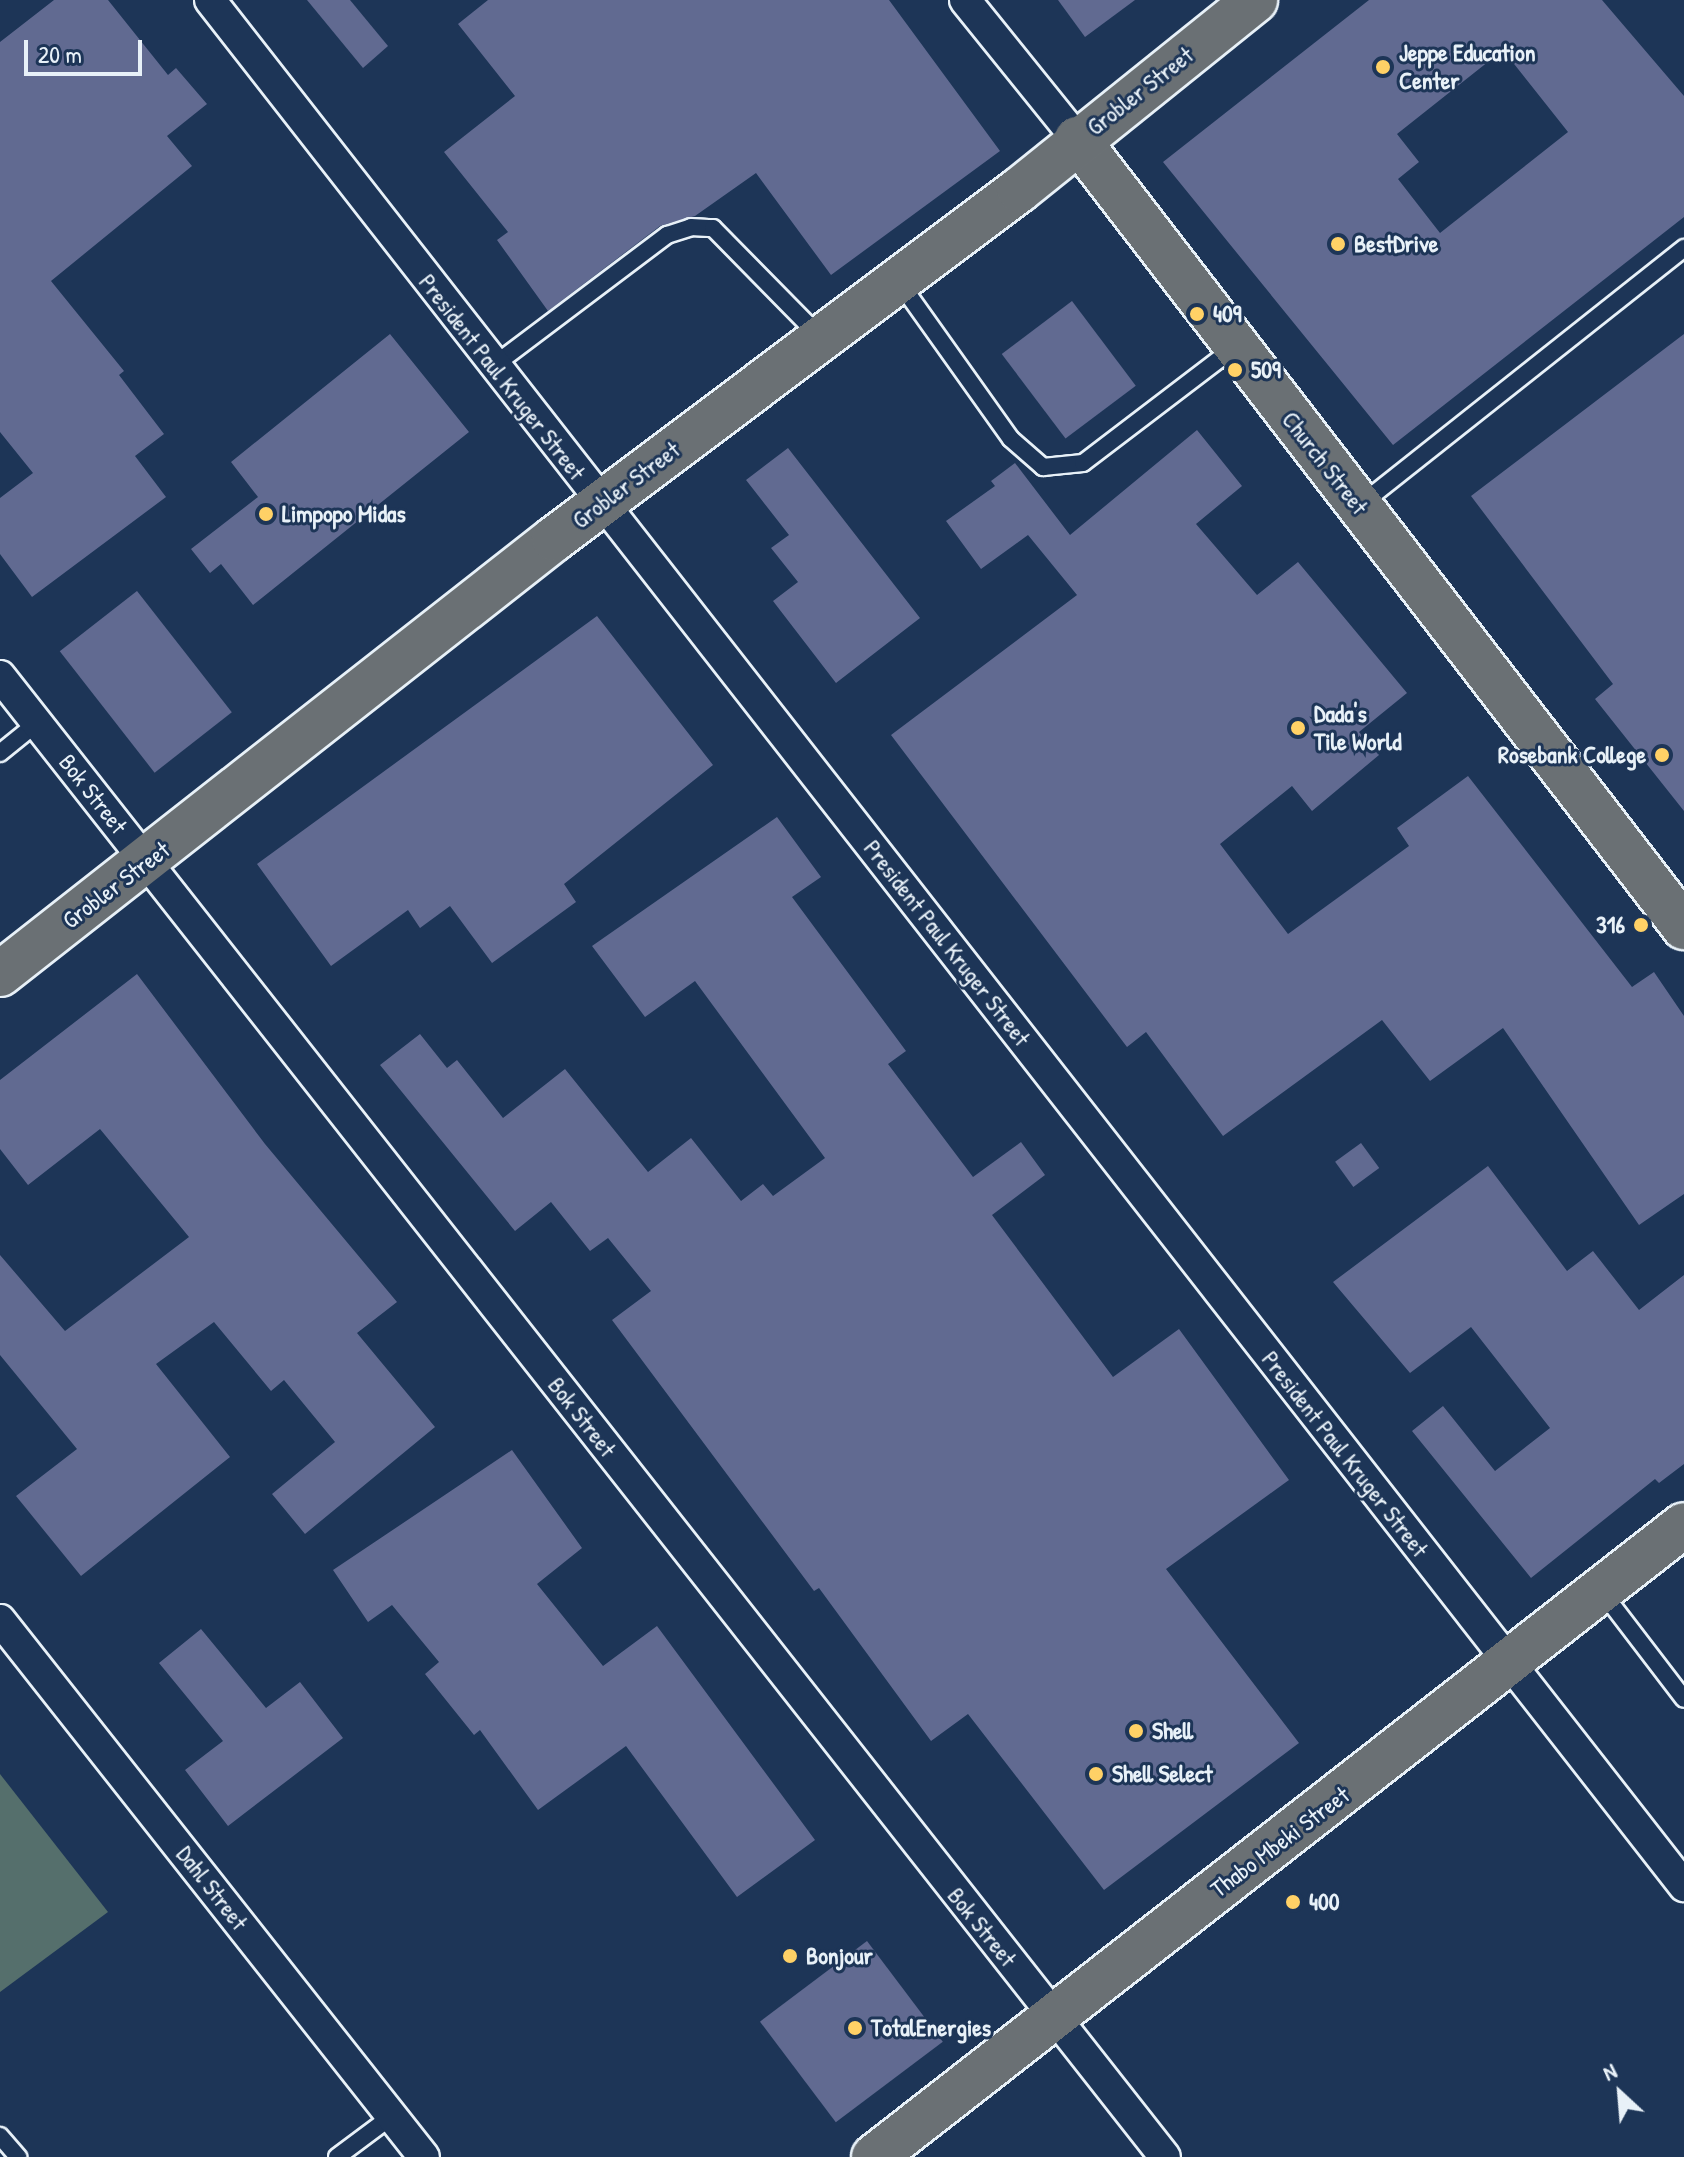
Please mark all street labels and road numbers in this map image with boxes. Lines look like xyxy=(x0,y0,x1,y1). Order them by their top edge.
street label: Grobler Street xyxy=(1081,41,1199,141)
street label: President Paul Kruger Street xyxy=(413,268,591,486)
street label: Church Street xyxy=(1276,406,1374,520)
street label: Grobler Street xyxy=(567,435,685,535)
street label: Bok Street xyxy=(53,748,133,840)
street label: President Paul Kruger Street xyxy=(858,834,1036,1052)
street label: Grobler Street xyxy=(57,835,175,935)
street label: President Paul Kruger Street xyxy=(1256,1345,1434,1563)
street label: Bok Street xyxy=(542,1371,622,1463)
street label: Thabo Mbeki Street xyxy=(1205,1780,1355,1904)
street label: Dahl Street xyxy=(170,1840,254,1936)
street label: Bok Street xyxy=(941,1882,1023,1972)

